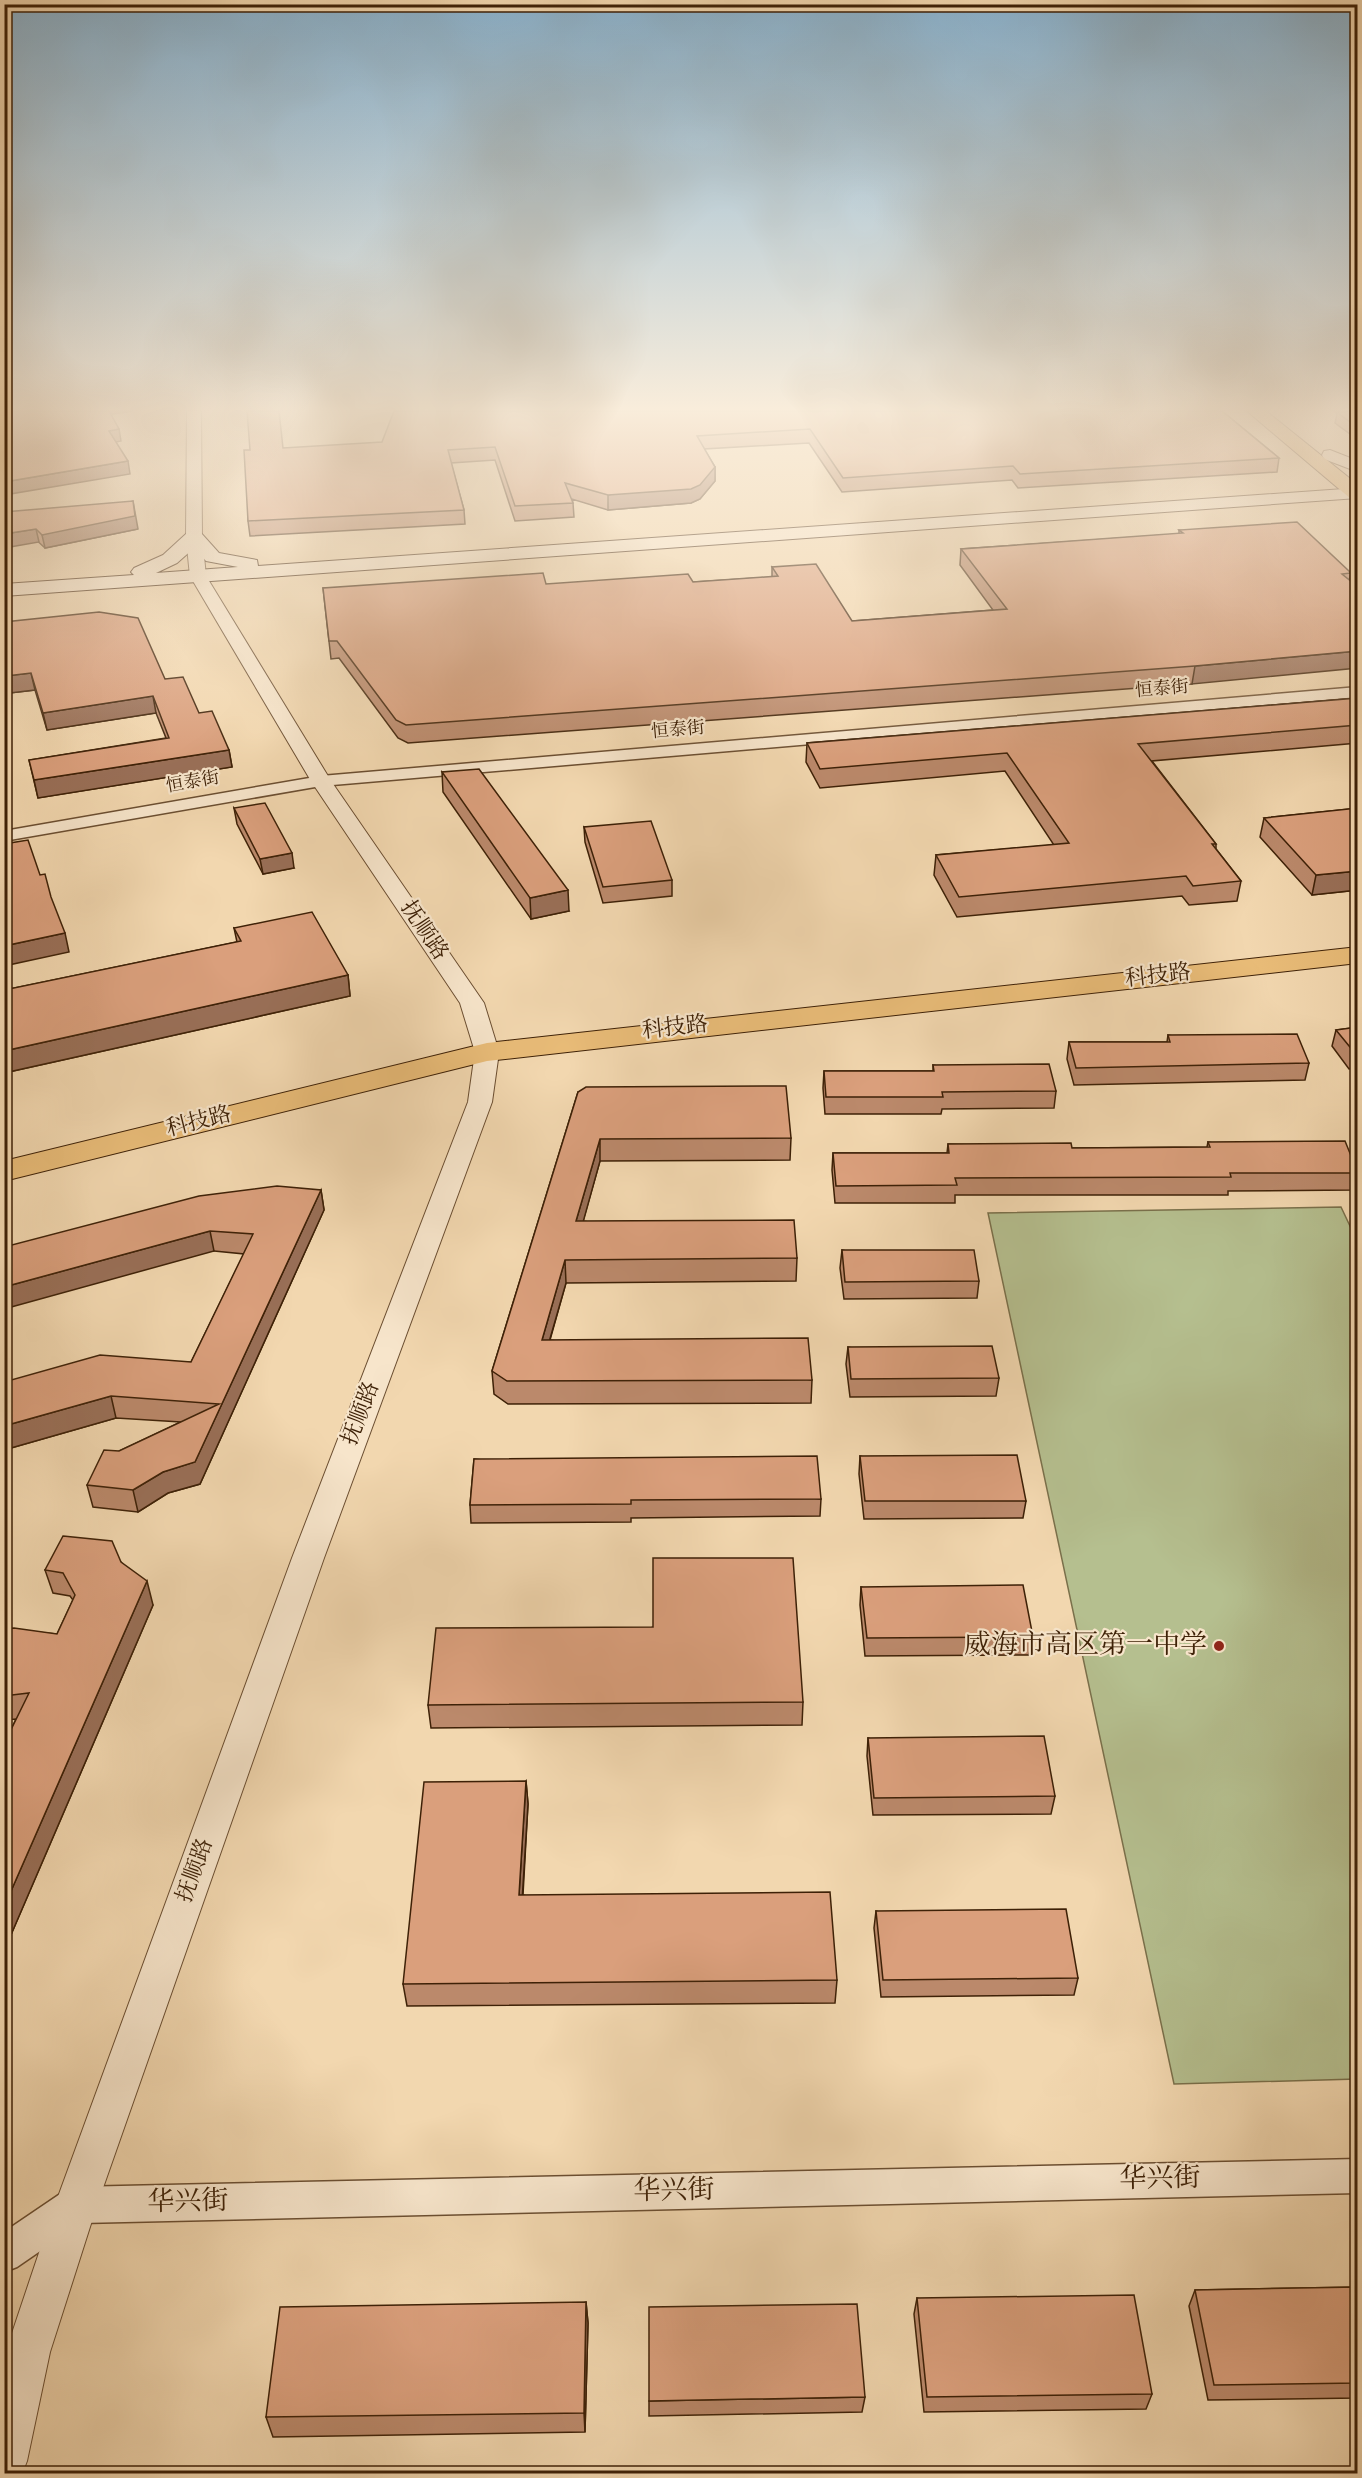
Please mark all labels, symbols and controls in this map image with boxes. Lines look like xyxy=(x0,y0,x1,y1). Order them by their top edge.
street label: 恒泰街 xyxy=(1134,675,1190,705)
street label: 恒泰街 xyxy=(650,716,706,746)
street label: 恒泰街 xyxy=(164,766,222,800)
street label: 抚顺路 xyxy=(391,895,455,967)
street label: 科技路 xyxy=(1124,958,1192,996)
street label: 科技路 xyxy=(641,1010,709,1048)
street label: 科技路 xyxy=(163,1099,235,1147)
street label: 抚顺路 xyxy=(335,1377,389,1451)
place label: 威海市高区第一中学 xyxy=(964,1627,1207,1666)
marker: 威海市高区第一中学 xyxy=(1212,1639,1226,1653)
street label: 抚顺路 xyxy=(170,1835,222,1907)
street label: 华兴街 xyxy=(1119,2160,1201,2200)
street label: 华兴街 xyxy=(633,2172,715,2212)
street label: 华兴街 xyxy=(147,2183,229,2223)

